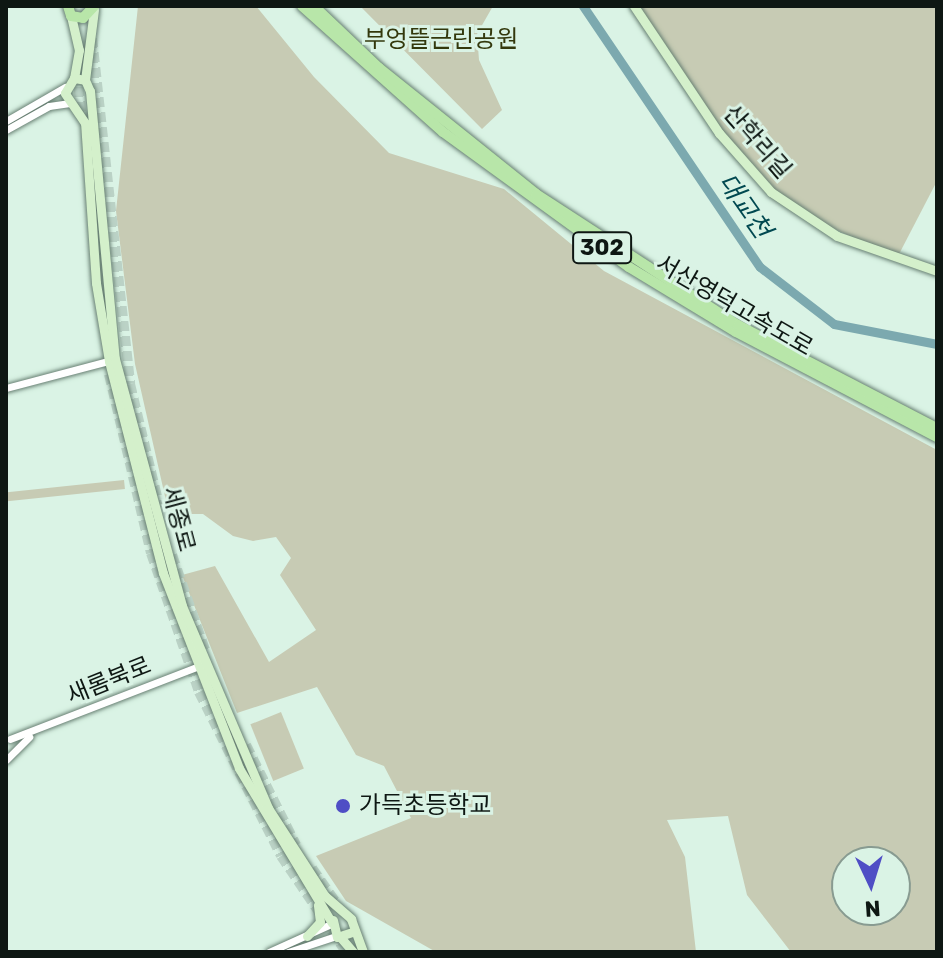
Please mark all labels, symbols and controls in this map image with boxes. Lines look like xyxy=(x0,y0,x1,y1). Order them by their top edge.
park label: 부엉뜰근린공원 xyxy=(364,26,518,54)
street label: 산학리길 xyxy=(717,99,797,185)
water label: 대교천 xyxy=(711,168,777,244)
road number: 302 xyxy=(572,230,632,266)
street label: 서산영덕고속도로 xyxy=(650,249,818,363)
street label: 세종로 xyxy=(156,483,200,555)
street label: 새롬북로 xyxy=(63,651,155,711)
place label: 가득초등학교 xyxy=(359,792,491,820)
marker: 가득초등학교 xyxy=(334,797,352,815)
north arrow xyxy=(831,846,911,926)
text: N xyxy=(864,894,881,922)

